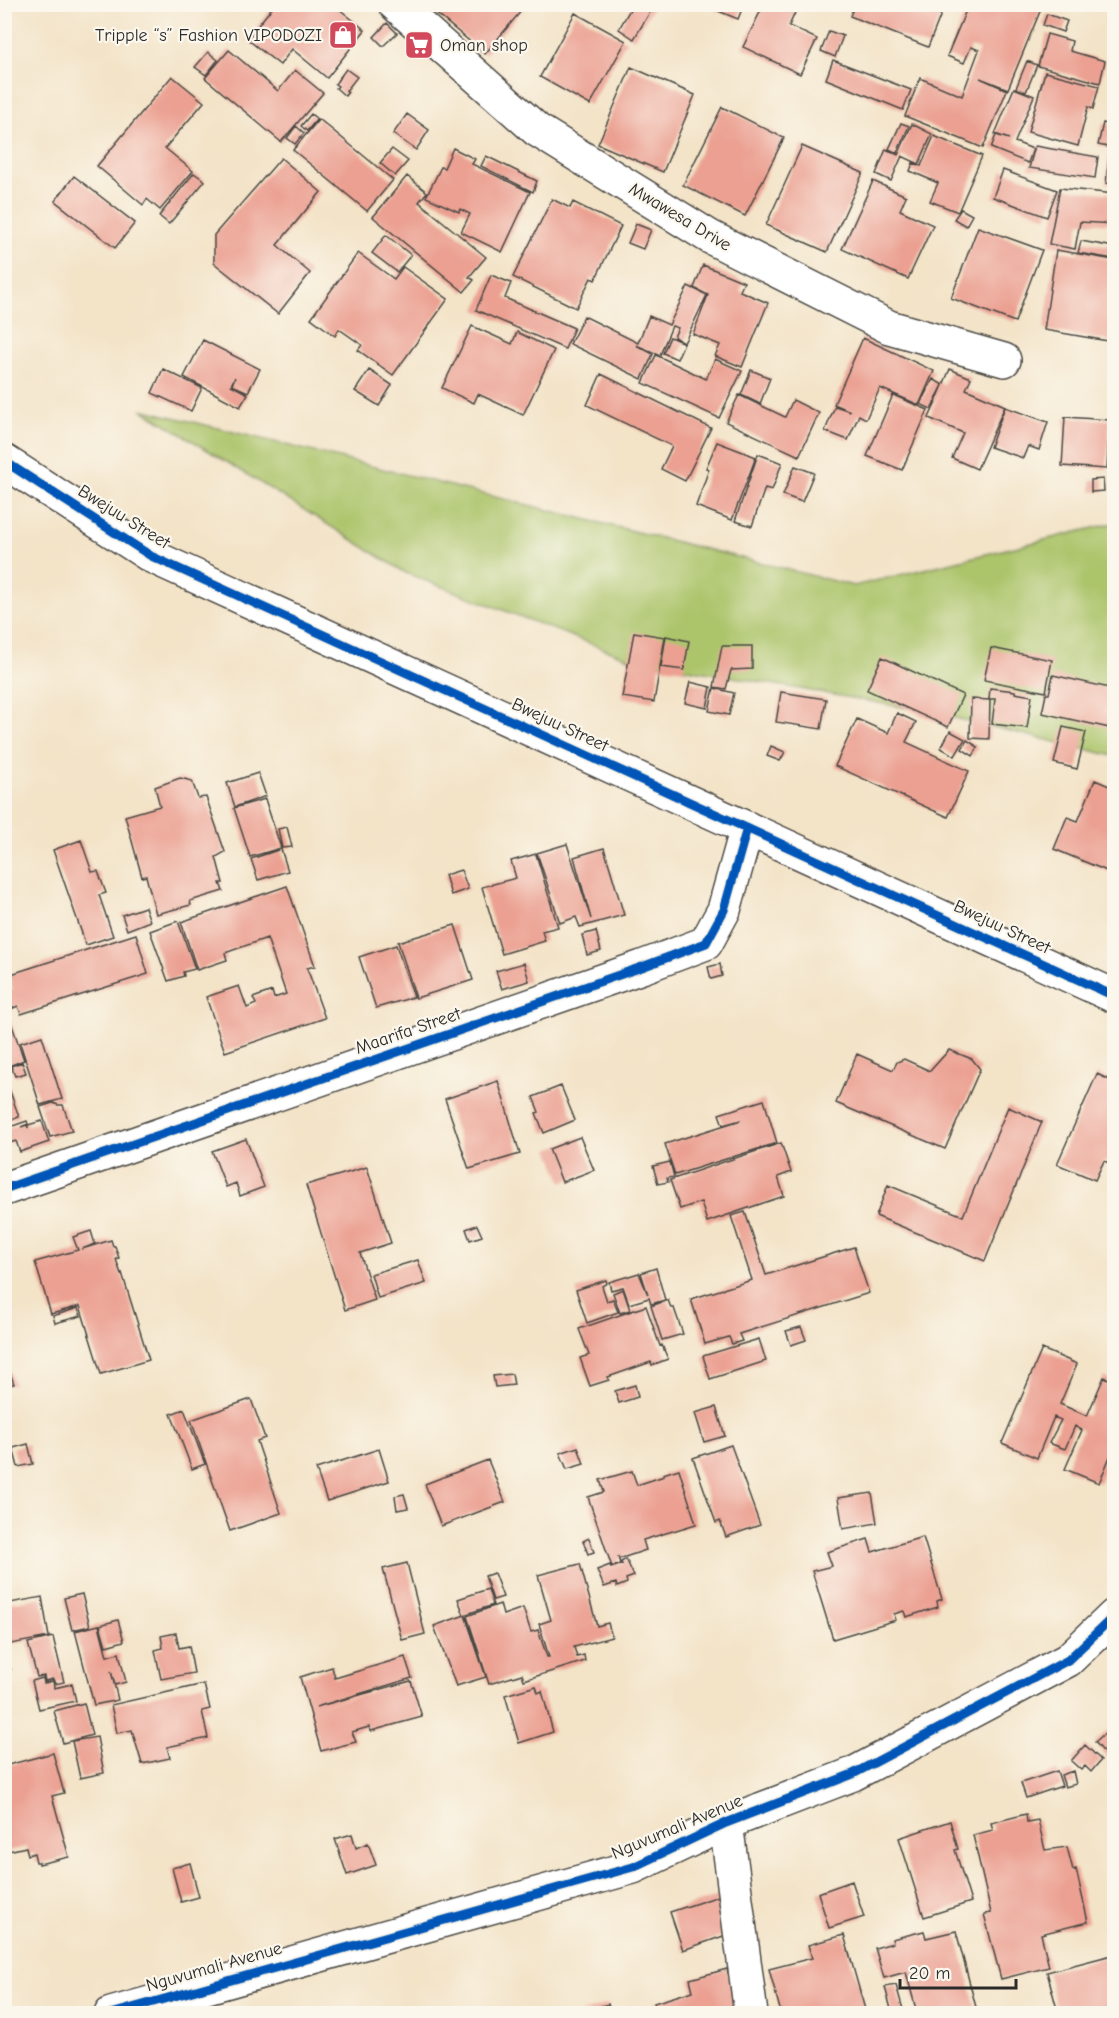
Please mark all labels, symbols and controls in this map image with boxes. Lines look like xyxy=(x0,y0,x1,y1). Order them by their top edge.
shop icon: Tripple “s” Fashion VIPODOZI xyxy=(327,19,359,51)
place label: Tripple “s” Fashion VIPODOZI xyxy=(95,25,322,46)
supermarket icon: Oman shop xyxy=(403,29,435,61)
place label: Oman shop xyxy=(440,35,528,56)
street label: Mwawesa Drive xyxy=(625,178,735,256)
street label: Bwejuu Street xyxy=(74,480,175,554)
street label: Bwejuu Street xyxy=(508,693,612,757)
street label: Bwejuu Street xyxy=(950,895,1054,959)
street label: Maarifa Street xyxy=(353,1003,464,1059)
street label: Nguvumali Avenue xyxy=(608,1790,746,1864)
street label: Nguvumali Avenue xyxy=(144,1938,284,1996)
scale bar xyxy=(900,1952,1016,1990)
text: 20 m xyxy=(909,1963,950,1984)

